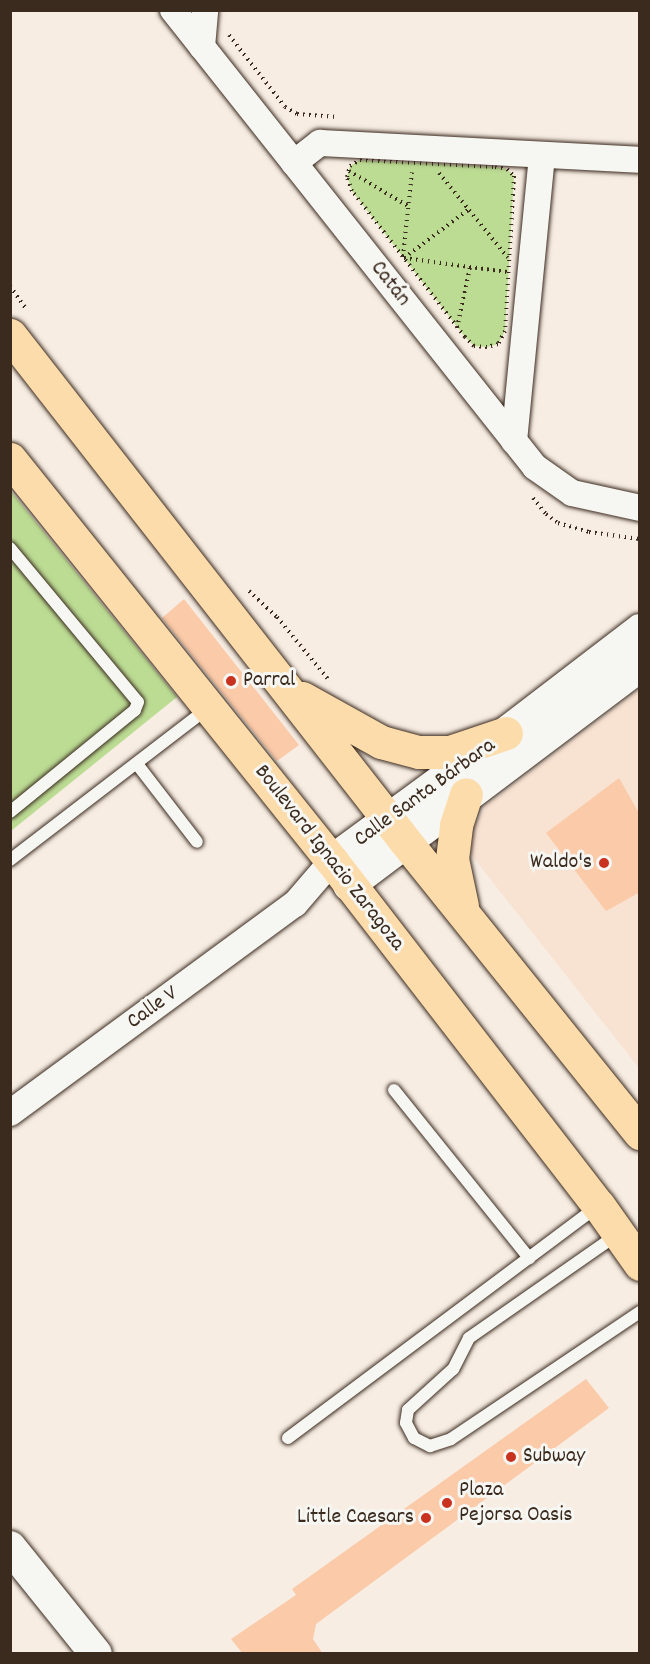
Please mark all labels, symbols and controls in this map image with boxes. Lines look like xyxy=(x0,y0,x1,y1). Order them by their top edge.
street label: Catán xyxy=(364,256,416,312)
place label: Parral xyxy=(243,668,295,694)
marker: Parral xyxy=(224,674,238,688)
street label: Calle Santa Bárbara xyxy=(349,733,501,853)
street label: Boulevard Ignacio Zaragoza xyxy=(248,760,410,956)
place label: Waldo's xyxy=(530,850,592,876)
marker: Waldo's xyxy=(597,856,611,870)
street label: Calle V xyxy=(122,981,184,1035)
place label: Subway xyxy=(523,1444,585,1470)
marker: Subway xyxy=(504,1450,518,1464)
place label: Plaza Pejorsa Oasis xyxy=(459,1477,572,1528)
marker: Plaza Pejorsa Oasis xyxy=(440,1496,454,1510)
place label: Little Caesars xyxy=(297,1505,414,1531)
marker: Little Caesars xyxy=(419,1511,433,1525)

